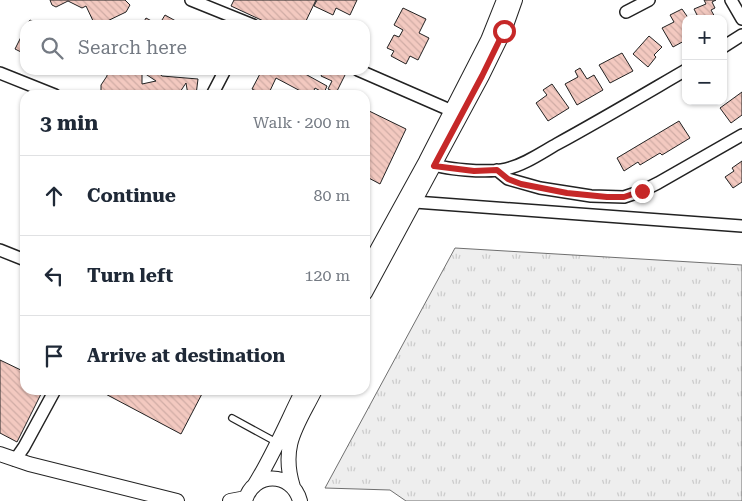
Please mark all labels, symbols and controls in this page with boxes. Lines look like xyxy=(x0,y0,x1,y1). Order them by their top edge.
map controls xyxy=(682,15,727,105)
button: + xyxy=(682,15,727,60)
search box xyxy=(20,20,370,75)
route start xyxy=(493,20,516,43)
icon: search xyxy=(38,34,66,62)
text: Search here xyxy=(78,36,187,59)
button: − xyxy=(682,60,727,105)
text: 3 min xyxy=(40,111,98,135)
text: Walk · 200 m xyxy=(253,113,350,132)
route end xyxy=(631,180,654,203)
icon: ahead xyxy=(40,182,68,210)
text: Continue xyxy=(87,184,176,207)
text: 80 m xyxy=(313,186,350,205)
icon: left xyxy=(40,262,68,290)
text: Turn left xyxy=(87,264,173,287)
text: 120 m xyxy=(304,266,350,285)
icon: arrive xyxy=(40,342,68,370)
text: Arrive at destination xyxy=(87,344,285,367)

